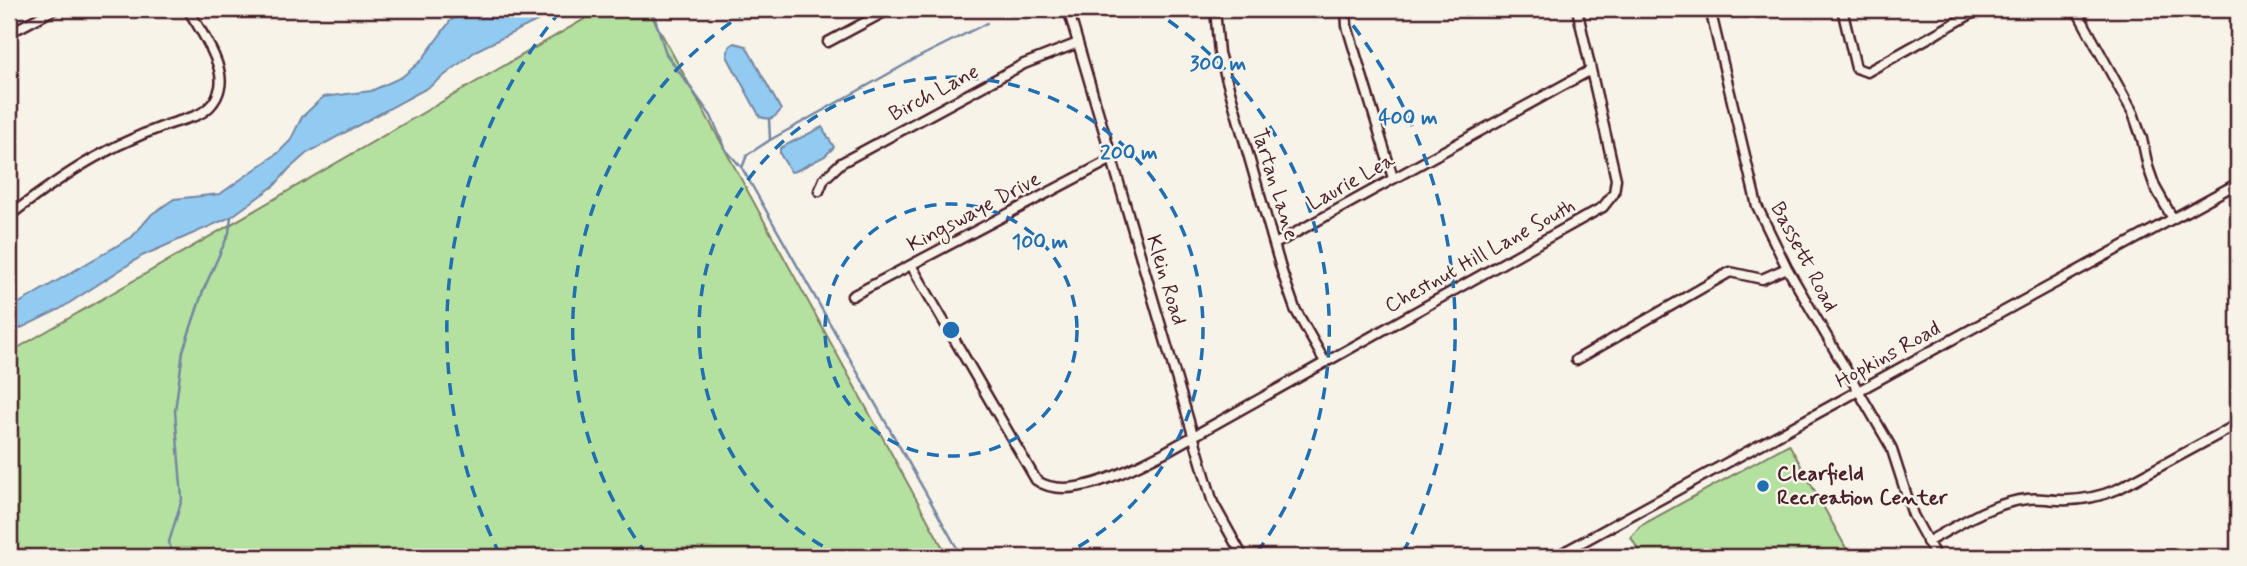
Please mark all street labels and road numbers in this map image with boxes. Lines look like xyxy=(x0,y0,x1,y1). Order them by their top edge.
street label: Birch Lane xyxy=(884,58,984,128)
street label: Tartan Lane xyxy=(1245,125,1305,243)
street label: Laurie Lea xyxy=(1302,146,1400,218)
street label: Kingswaye Drive xyxy=(902,165,1046,260)
street label: Chestnut Hill Lane South xyxy=(1380,192,1580,320)
street label: Bassett Road xyxy=(1763,197,1845,317)
street label: Klein Road xyxy=(1139,231,1193,329)
street label: Hopkins Road xyxy=(1830,315,1946,395)

